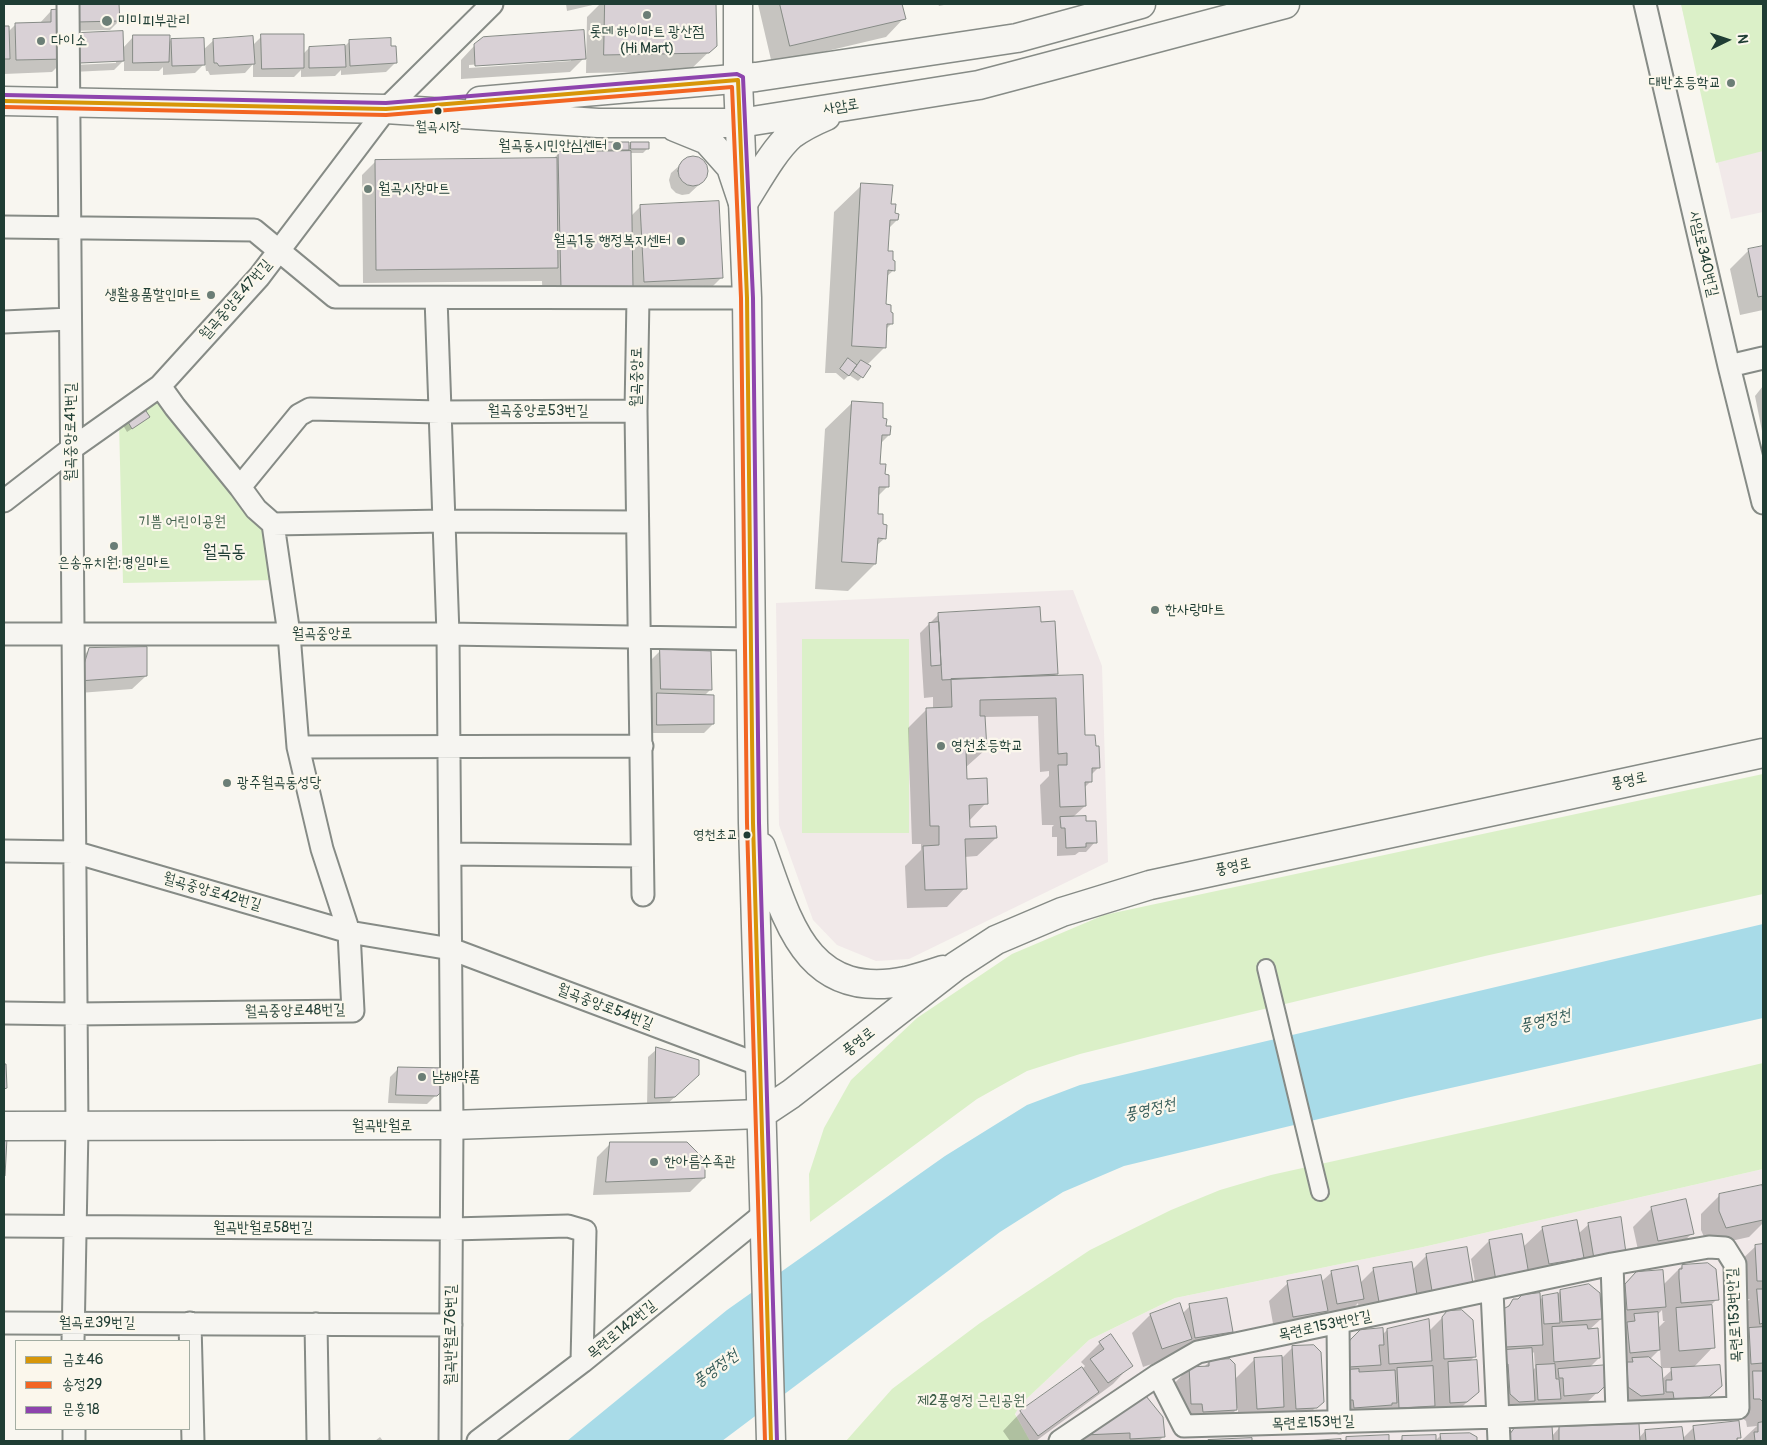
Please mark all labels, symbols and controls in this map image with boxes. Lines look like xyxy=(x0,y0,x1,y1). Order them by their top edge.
marker: 롯데 하이마트 광산점 (Hi Mart) xyxy=(641,9,653,21)
place label: 미미피부관리 xyxy=(118,12,190,30)
marker: 미미피부관리 xyxy=(100,14,114,28)
north arrow xyxy=(1702,15,1752,65)
place label: 롯데 하이마트 광산점 (Hi Mart) xyxy=(589,23,705,58)
place label: 다이소 xyxy=(51,32,87,50)
text: N xyxy=(1734,34,1751,44)
marker: 다이소 xyxy=(35,35,47,47)
place label: 대반초등학교 xyxy=(1649,74,1721,92)
marker: 대반초등학교 xyxy=(1725,77,1737,89)
street label: 사암로 xyxy=(822,95,860,119)
marker: 월곡시장 xyxy=(433,106,443,116)
place label: 월곡시장 xyxy=(415,119,461,135)
place label: 월곡동시민안심센터 xyxy=(498,137,607,155)
marker: 월곡동시민안심센터 xyxy=(611,140,623,152)
place label: 월곡시장마트 xyxy=(378,180,450,198)
marker: 월곡시장마트 xyxy=(362,183,374,195)
street label: 사암로340번길 xyxy=(1684,209,1722,299)
place label: 월곡1동 행정복지센터 xyxy=(553,232,671,250)
marker: 월곡1동 행정복지센터 xyxy=(675,235,687,247)
street label: 월곡중앙로47번길 xyxy=(196,256,276,344)
place label: 생활용품할인마트 xyxy=(104,286,201,304)
marker: 생활용품할인마트 xyxy=(205,289,217,301)
street label: 월곡중앙로 xyxy=(627,347,647,407)
street label: 월곡중앙로41번길 xyxy=(62,382,80,482)
street label: 월곡중앙로53번길 xyxy=(488,402,588,420)
park label: 기쁨 어린이공원 xyxy=(138,513,226,531)
marker: 은송유치원;명일마트 xyxy=(108,540,120,552)
district label: 월곡동 xyxy=(202,541,246,563)
place label: 은송유치원;명일마트 xyxy=(58,554,170,572)
place label: 한사랑마트 xyxy=(1165,601,1225,619)
marker: 한사랑마트 xyxy=(1149,604,1161,616)
street label: 월곡중앙로 xyxy=(292,625,352,643)
place label: 영천초등학교 xyxy=(951,737,1023,755)
marker: 영천초등학교 xyxy=(935,740,947,752)
street label: 풍영로 xyxy=(1609,768,1649,794)
place label: 광주월곡동성당 xyxy=(237,774,321,792)
marker: 광주월곡동성당 xyxy=(221,777,233,789)
place label: 영천초교 xyxy=(693,827,738,843)
marker: 영천초교 xyxy=(742,830,752,840)
street label: 풍영로 xyxy=(1213,854,1253,880)
street label: 월곡중앙로42번길 xyxy=(161,869,263,915)
street label: 월곡중앙로54번길 xyxy=(554,980,656,1034)
street label: 월곡중앙로48번길 xyxy=(244,1001,346,1021)
water label: 풍영정천 xyxy=(1518,1006,1572,1036)
street label: 풍영로 xyxy=(839,1024,879,1060)
place label: 남해약품 xyxy=(432,1068,480,1086)
marker: 남해약품 xyxy=(416,1071,428,1083)
water label: 풍영정천 xyxy=(1123,1095,1177,1125)
street label: 월곡반월로 xyxy=(352,1117,412,1135)
place label: 한아름수족관 xyxy=(664,1153,736,1171)
marker: 한아름수족관 xyxy=(648,1156,660,1168)
street label: 월곡반월로58번길 xyxy=(213,1219,313,1237)
street label: 목련로153번안길 xyxy=(1724,1267,1746,1363)
street label: 월곡반월로76번길 xyxy=(442,1284,460,1386)
street label: 목련로142번길 xyxy=(584,1297,660,1363)
street label: 목련로153번안길 xyxy=(1277,1307,1373,1345)
street label: 월곡로39번길 xyxy=(59,1314,135,1332)
legend xyxy=(15,1340,190,1430)
water label: 풍영정천 xyxy=(690,1346,742,1392)
text: 금호46 xyxy=(62,1350,104,1369)
text: 송정29 xyxy=(62,1375,102,1394)
park label: 제2풍영정 근린공원 xyxy=(917,1392,1025,1410)
text: 문흥18 xyxy=(62,1400,100,1419)
street label: 목련로153번길 xyxy=(1271,1413,1355,1433)

